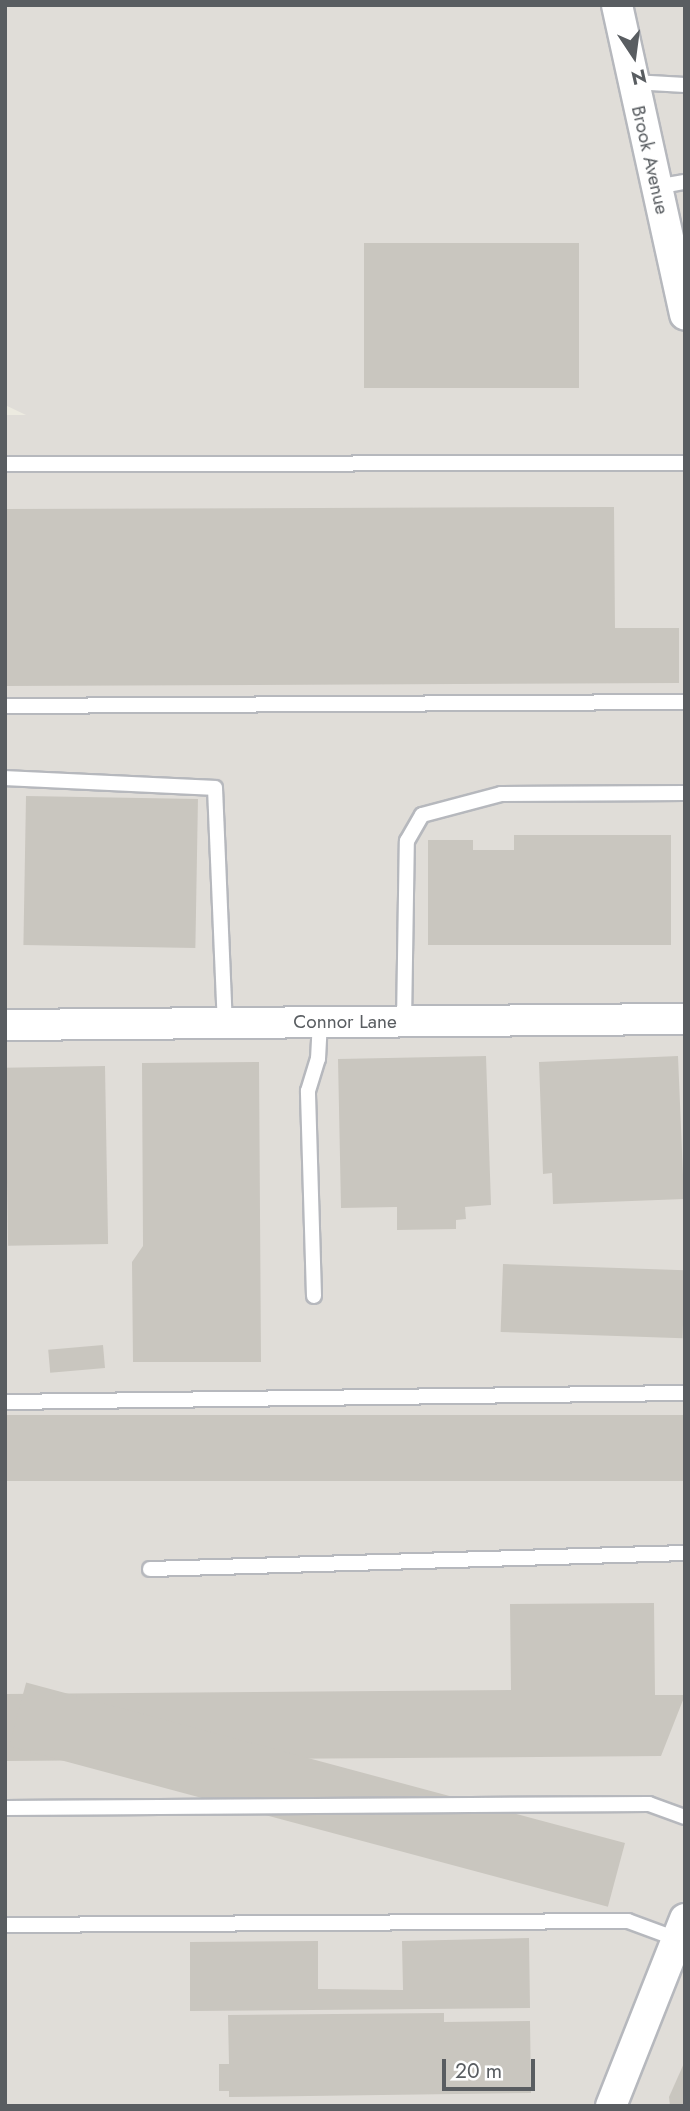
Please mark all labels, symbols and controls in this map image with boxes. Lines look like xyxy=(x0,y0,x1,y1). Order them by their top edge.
north arrow xyxy=(599,21,669,91)
text: N xyxy=(628,62,649,92)
street label: Brook Avenue xyxy=(626,103,674,217)
street label: Connor Lane xyxy=(293,1011,397,1033)
scale bar xyxy=(445,2044,538,2088)
text: 20 m xyxy=(455,2056,502,2086)

